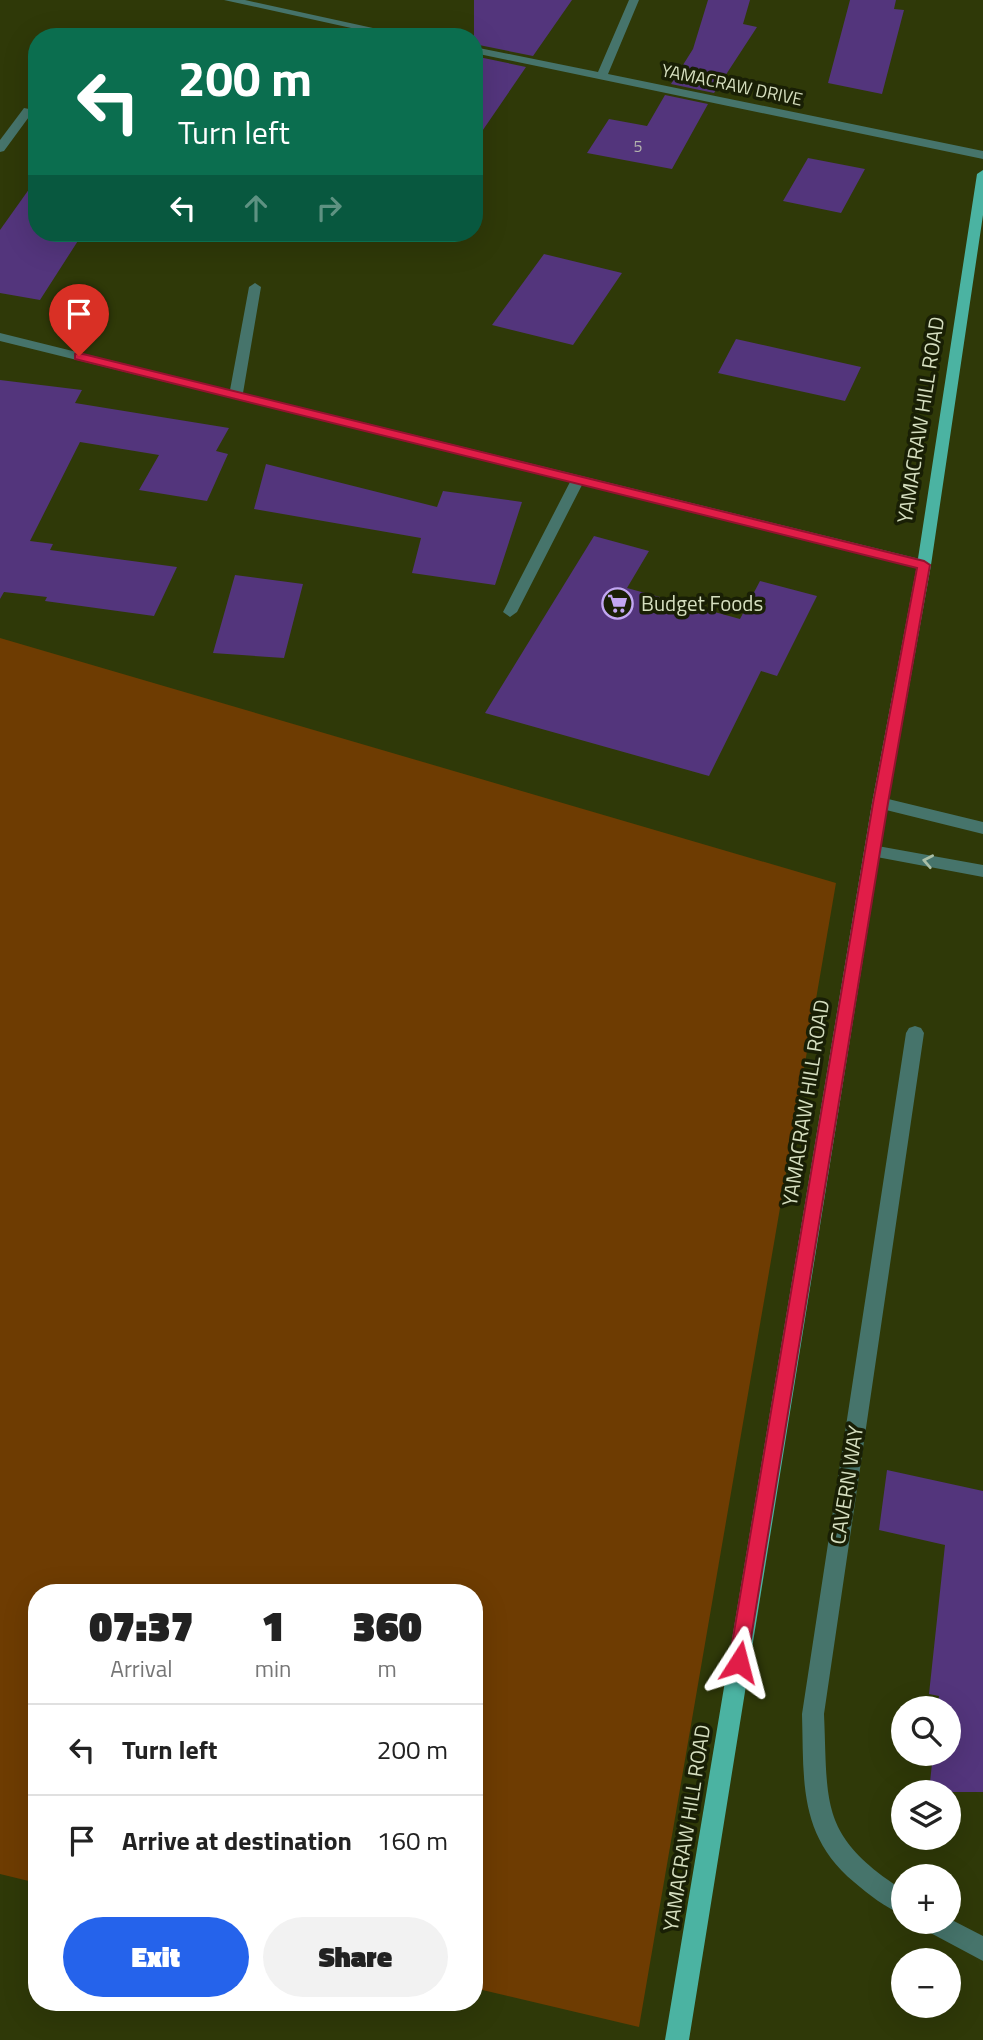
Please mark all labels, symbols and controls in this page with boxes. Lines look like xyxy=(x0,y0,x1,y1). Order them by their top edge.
text: 200 m xyxy=(178,40,312,115)
icon: left xyxy=(63,56,154,147)
street label: YAMACRAW DRIVE xyxy=(659,56,805,113)
text: Turn left xyxy=(178,108,290,156)
house number: 5 xyxy=(634,134,643,158)
icon: left xyxy=(164,189,202,227)
icon: ahead xyxy=(237,189,275,227)
icon: right xyxy=(310,189,348,227)
pin xyxy=(49,284,109,356)
icon: arrive xyxy=(60,295,98,333)
street label: YAMACRAW HILL ROAD xyxy=(888,314,952,526)
supermarket icon: Budget Foods xyxy=(601,587,635,621)
place label: Budget Foods xyxy=(641,587,763,619)
one-way arrow xyxy=(922,854,934,869)
street label: YAMACRAW HILL ROAD xyxy=(773,997,837,1209)
street label: CAVERN WAY xyxy=(821,1422,871,1547)
text: 07:37 xyxy=(89,1593,194,1657)
text: 1 xyxy=(262,1593,285,1657)
text: 360 xyxy=(353,1593,422,1657)
position arrow xyxy=(702,1625,776,1699)
text: Arrival xyxy=(110,1651,173,1686)
text: min xyxy=(255,1651,291,1686)
text: m xyxy=(378,1651,397,1686)
map controls xyxy=(891,1696,961,2018)
button: search xyxy=(891,1696,961,1766)
street label: YAMACRAW HILL ROAD xyxy=(654,1722,718,1934)
text: Turn left xyxy=(122,1730,217,1769)
text: 200 m xyxy=(377,1730,448,1769)
icon: left xyxy=(63,1731,101,1769)
button: layers xyxy=(891,1780,961,1850)
text: Arrive at destination xyxy=(122,1821,352,1860)
text: 160 m xyxy=(377,1821,448,1860)
icon: arrive xyxy=(63,1822,101,1860)
button: + xyxy=(891,1864,961,1934)
button: Exit xyxy=(63,1917,249,1997)
button: Share xyxy=(263,1917,448,1997)
button: − xyxy=(891,1948,961,2018)

